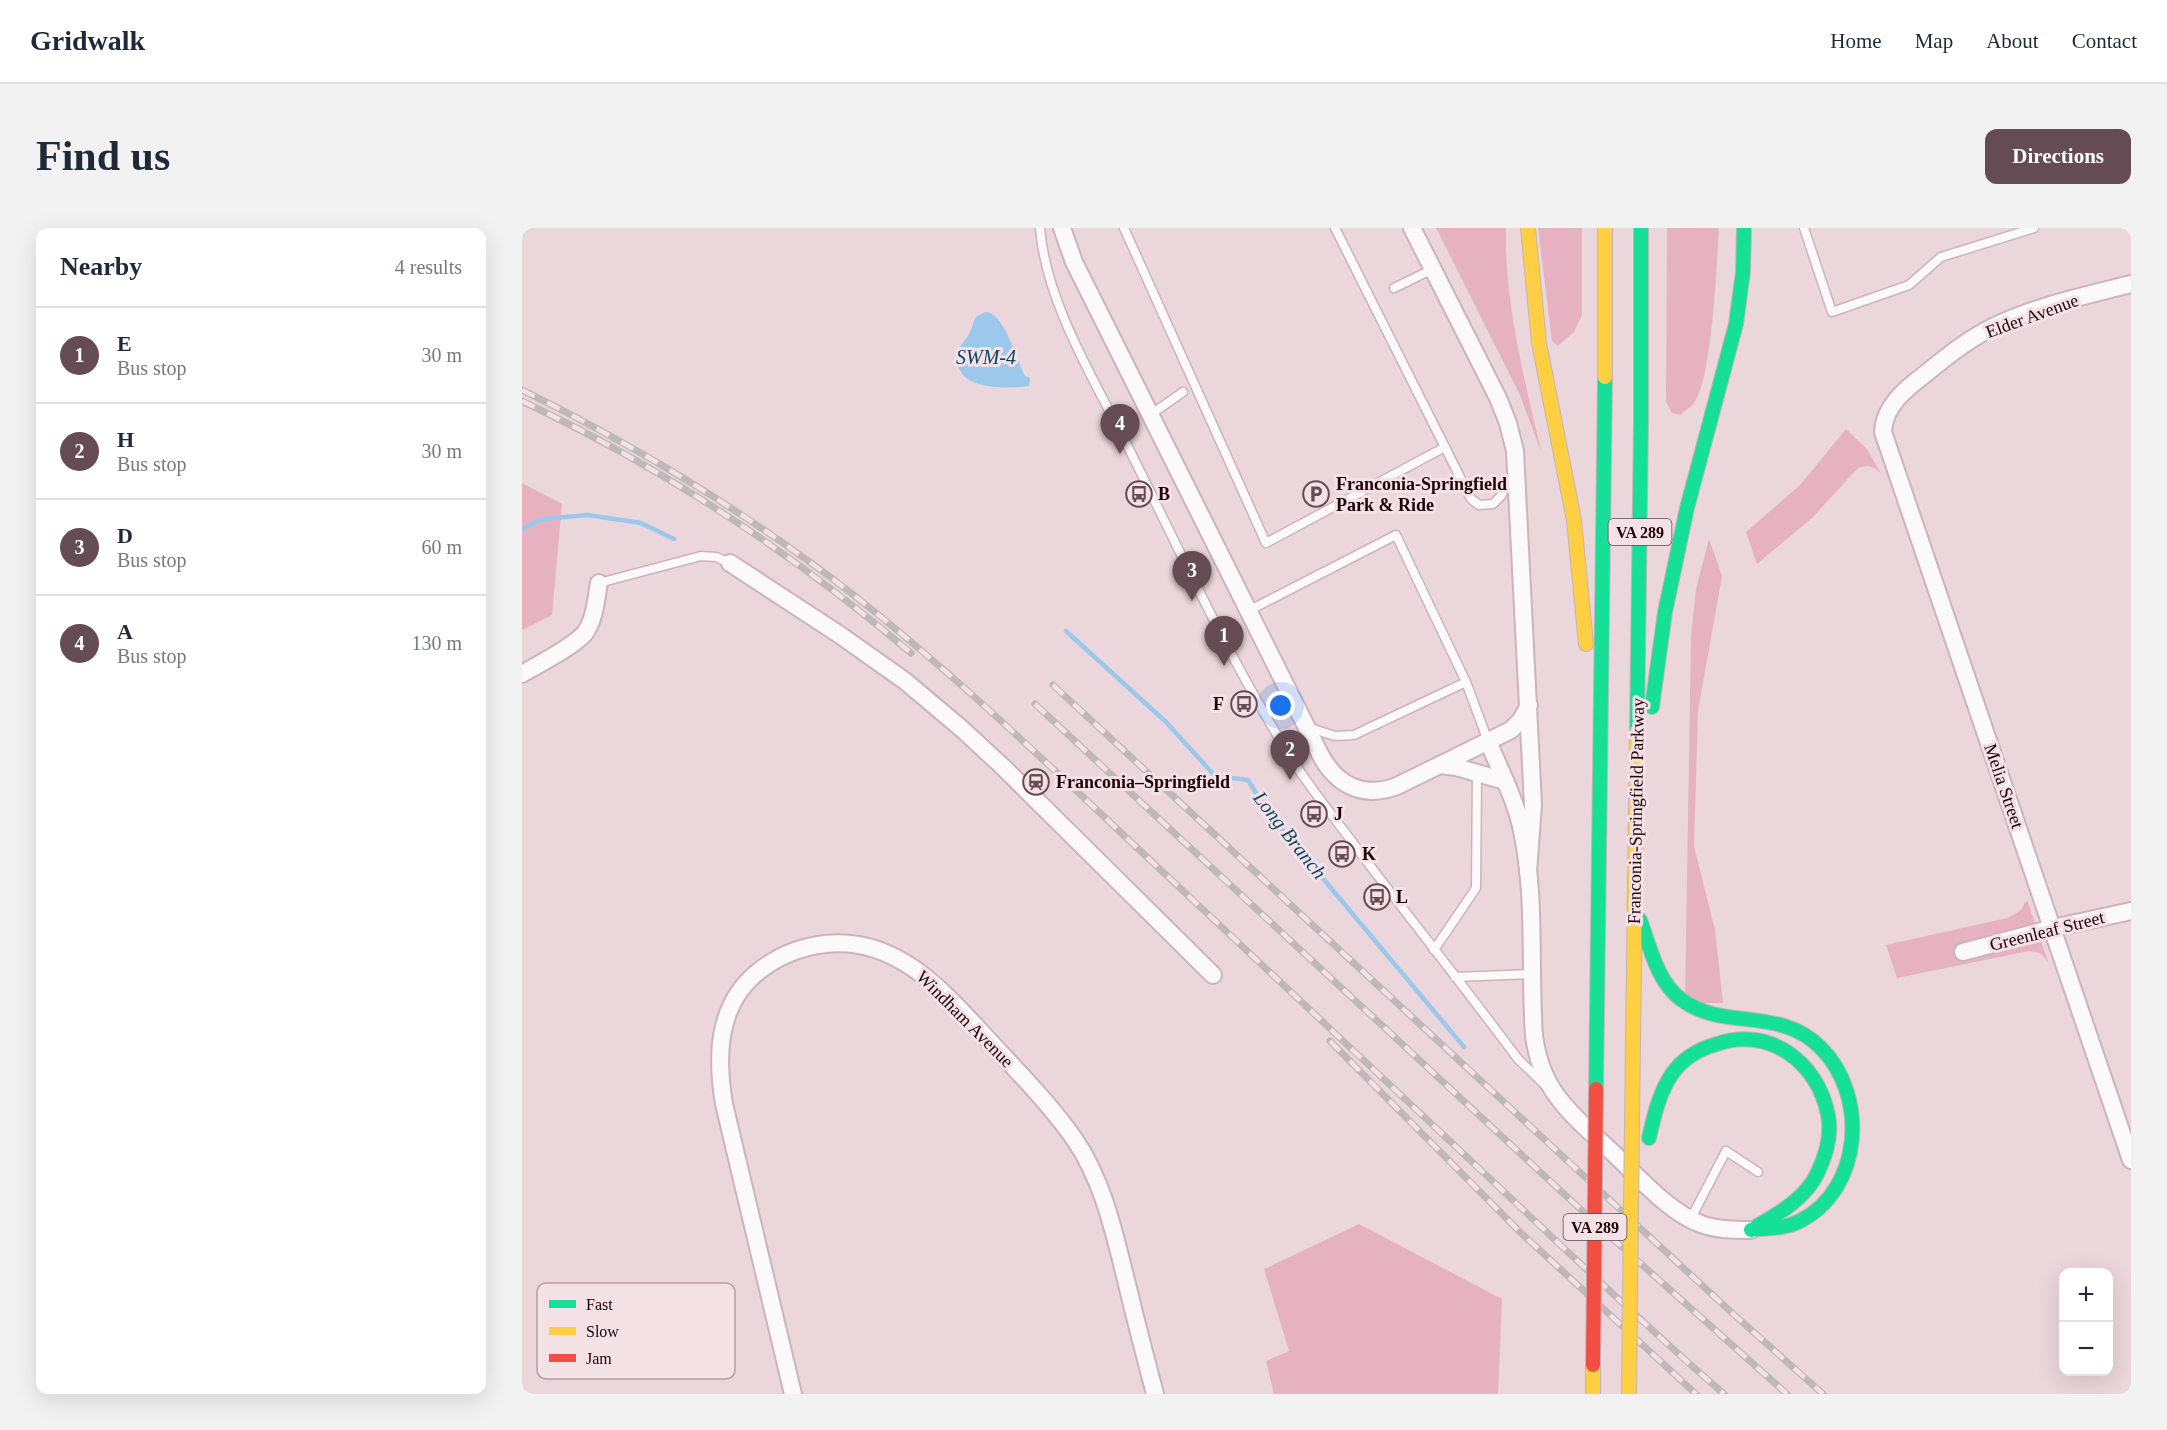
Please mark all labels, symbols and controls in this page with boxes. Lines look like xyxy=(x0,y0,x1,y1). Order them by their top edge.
text: Gridwalk xyxy=(30,25,145,56)
text: Home xyxy=(1830,29,1882,53)
text: Map xyxy=(1915,29,1953,53)
text: About xyxy=(1986,29,2039,53)
text: Contact xyxy=(2072,29,2137,53)
button: Directions xyxy=(1985,129,2131,184)
text: Find us xyxy=(36,133,170,179)
text: Nearby xyxy=(60,252,142,281)
text: 4 results xyxy=(395,256,462,278)
street label: Elder Avenue xyxy=(1983,290,2081,342)
text: E xyxy=(117,331,132,356)
text: 1 xyxy=(75,344,85,366)
text: 30 m xyxy=(421,344,462,366)
water label: SWM-4 xyxy=(956,346,1016,368)
text: Bus stop xyxy=(117,357,186,379)
pin: 4 xyxy=(1100,404,1140,454)
text: H xyxy=(117,427,134,452)
text: 2 xyxy=(75,440,85,462)
text: 30 m xyxy=(421,440,462,462)
text: Bus stop xyxy=(117,453,186,475)
place label: Franconia-Springfield Park & Ride xyxy=(1336,474,1507,515)
bus stop icon: B xyxy=(1124,479,1154,509)
parking icon: Franconia-Springfield Park & Ride xyxy=(1301,479,1331,509)
place label: B xyxy=(1158,484,1170,504)
road number: VA 289 xyxy=(1608,519,1672,545)
text: D xyxy=(117,523,133,548)
text: 3 xyxy=(75,536,85,558)
text: 60 m xyxy=(421,536,462,558)
text: Bus stop xyxy=(117,549,186,571)
pin: 3 xyxy=(1172,552,1212,601)
pin: 1 xyxy=(1204,616,1244,666)
text: A xyxy=(117,619,133,644)
text: 4 xyxy=(75,632,85,654)
text: 130 m xyxy=(411,632,462,654)
text: Bus stop xyxy=(117,645,186,667)
bus stop icon: F xyxy=(1229,689,1259,719)
your location xyxy=(1266,691,1295,720)
place label: F xyxy=(1213,694,1224,714)
street label: Franconia-Springfield Parkway xyxy=(1624,698,1648,924)
pin: 2 xyxy=(1270,730,1310,780)
street label: Melia Street xyxy=(1980,741,2028,831)
station icon: Franconia–Springfield xyxy=(1021,767,1051,797)
place label: Franconia–Springfield xyxy=(1056,772,1230,792)
water label: Long Branch xyxy=(1248,786,1331,884)
bus stop icon: J xyxy=(1299,799,1329,829)
place label: J xyxy=(1334,804,1343,824)
bus stop icon: K xyxy=(1327,839,1357,869)
place label: K xyxy=(1362,844,1376,864)
bus stop icon: L xyxy=(1362,882,1392,912)
place label: L xyxy=(1396,887,1408,907)
street label: Greenleaf Street xyxy=(1988,907,2106,955)
street label: Windham Avenue xyxy=(913,967,1017,1071)
road number: VA 289 xyxy=(1564,1214,1626,1240)
map controls xyxy=(2059,1268,2113,1376)
button: + xyxy=(2059,1268,2113,1322)
legend xyxy=(537,1283,735,1379)
text: Fast xyxy=(586,1296,613,1313)
button: − xyxy=(2059,1322,2113,1376)
text: Slow xyxy=(586,1323,619,1340)
text: Jam xyxy=(586,1350,612,1367)

